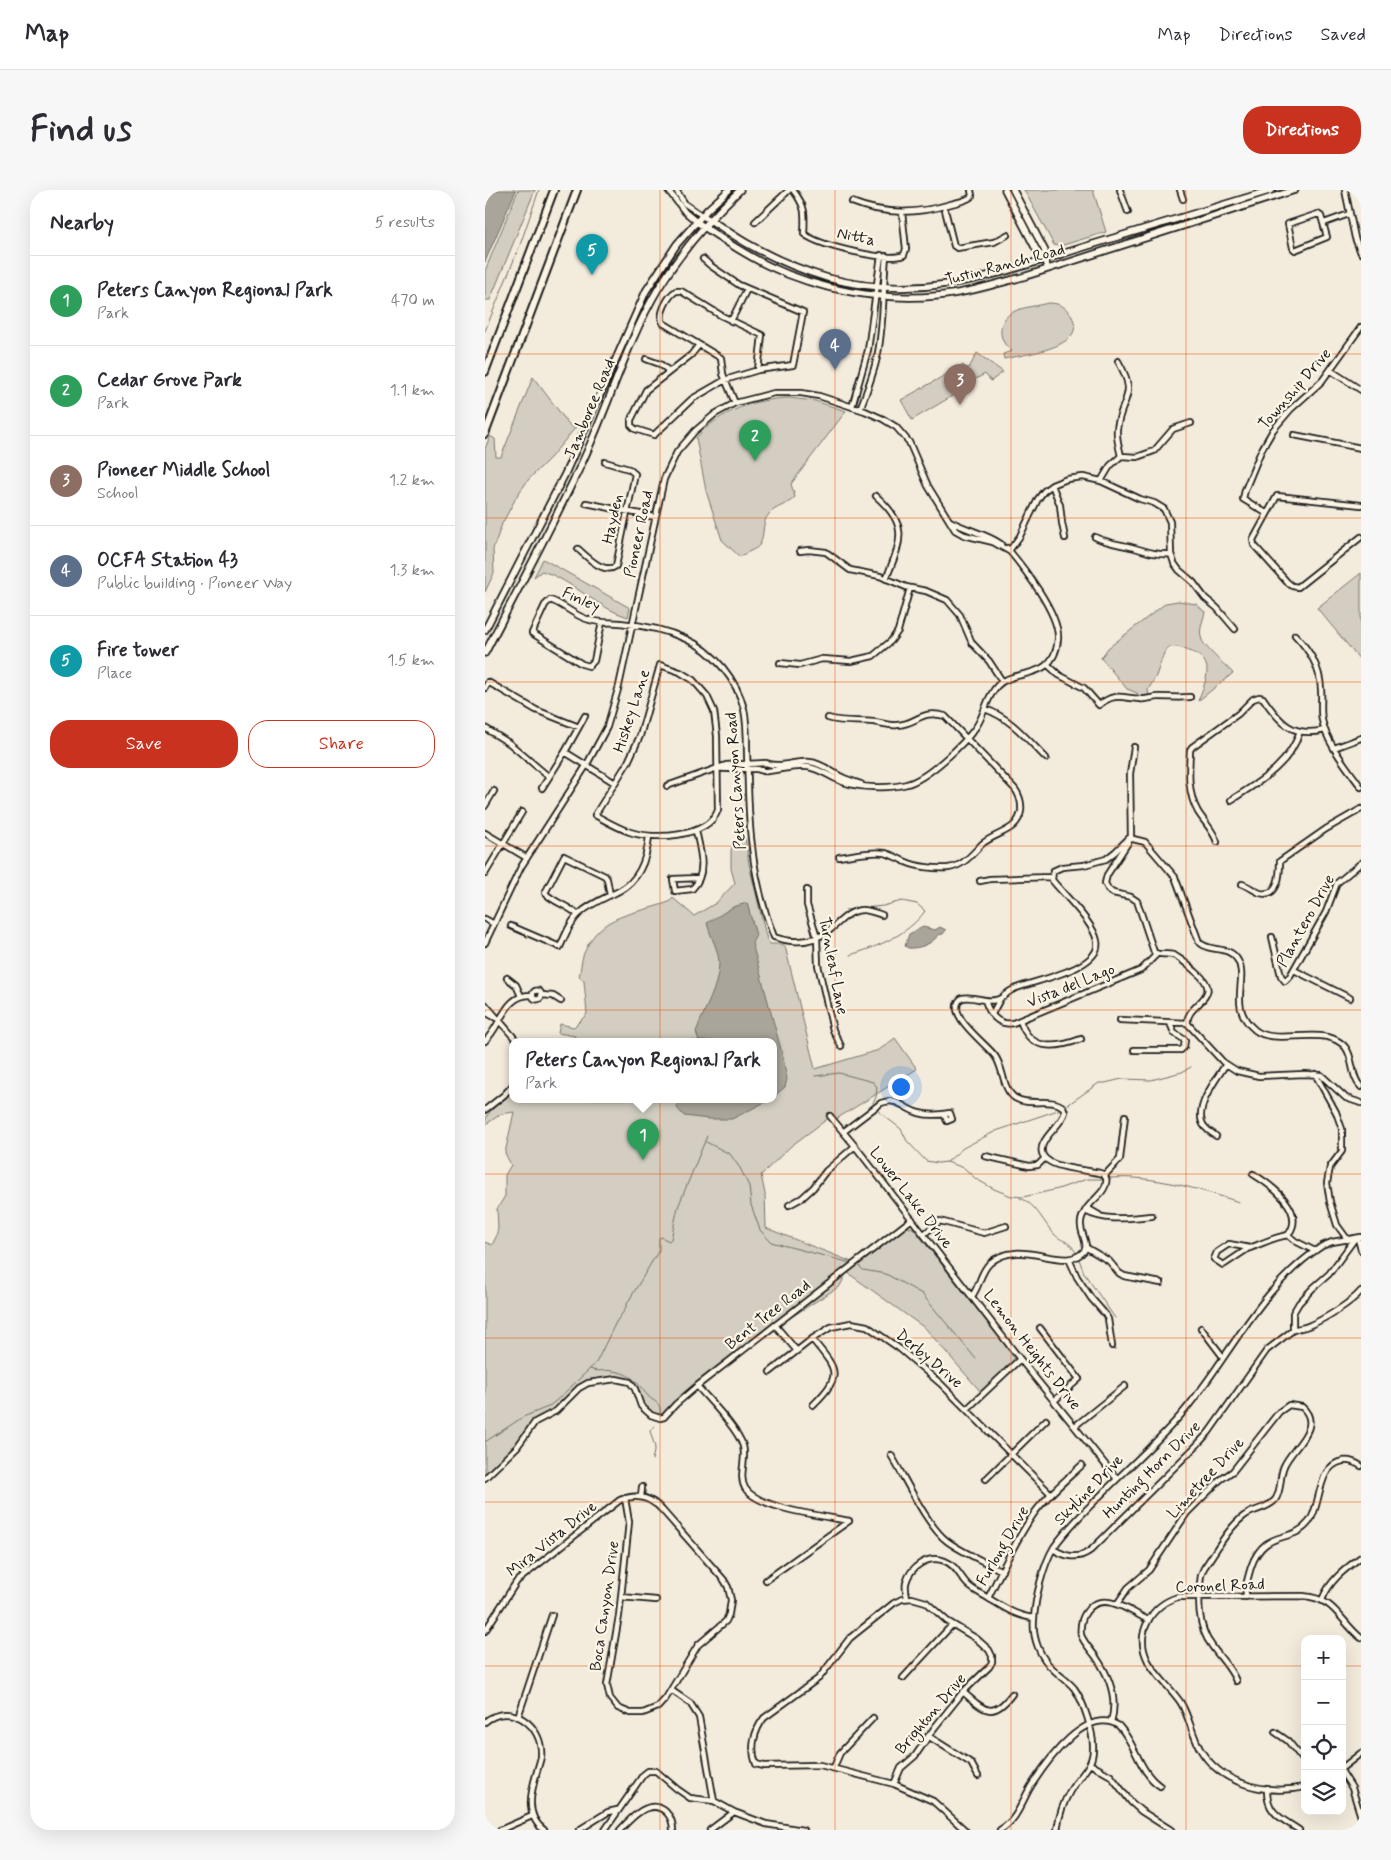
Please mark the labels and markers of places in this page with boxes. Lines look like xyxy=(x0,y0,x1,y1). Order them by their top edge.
pin: 5 xyxy=(576,234,608,275)
pin: 4 xyxy=(819,329,851,370)
pin: 3 xyxy=(944,364,976,405)
pin: 2 xyxy=(739,420,771,461)
pin: 1 xyxy=(627,1119,659,1160)

